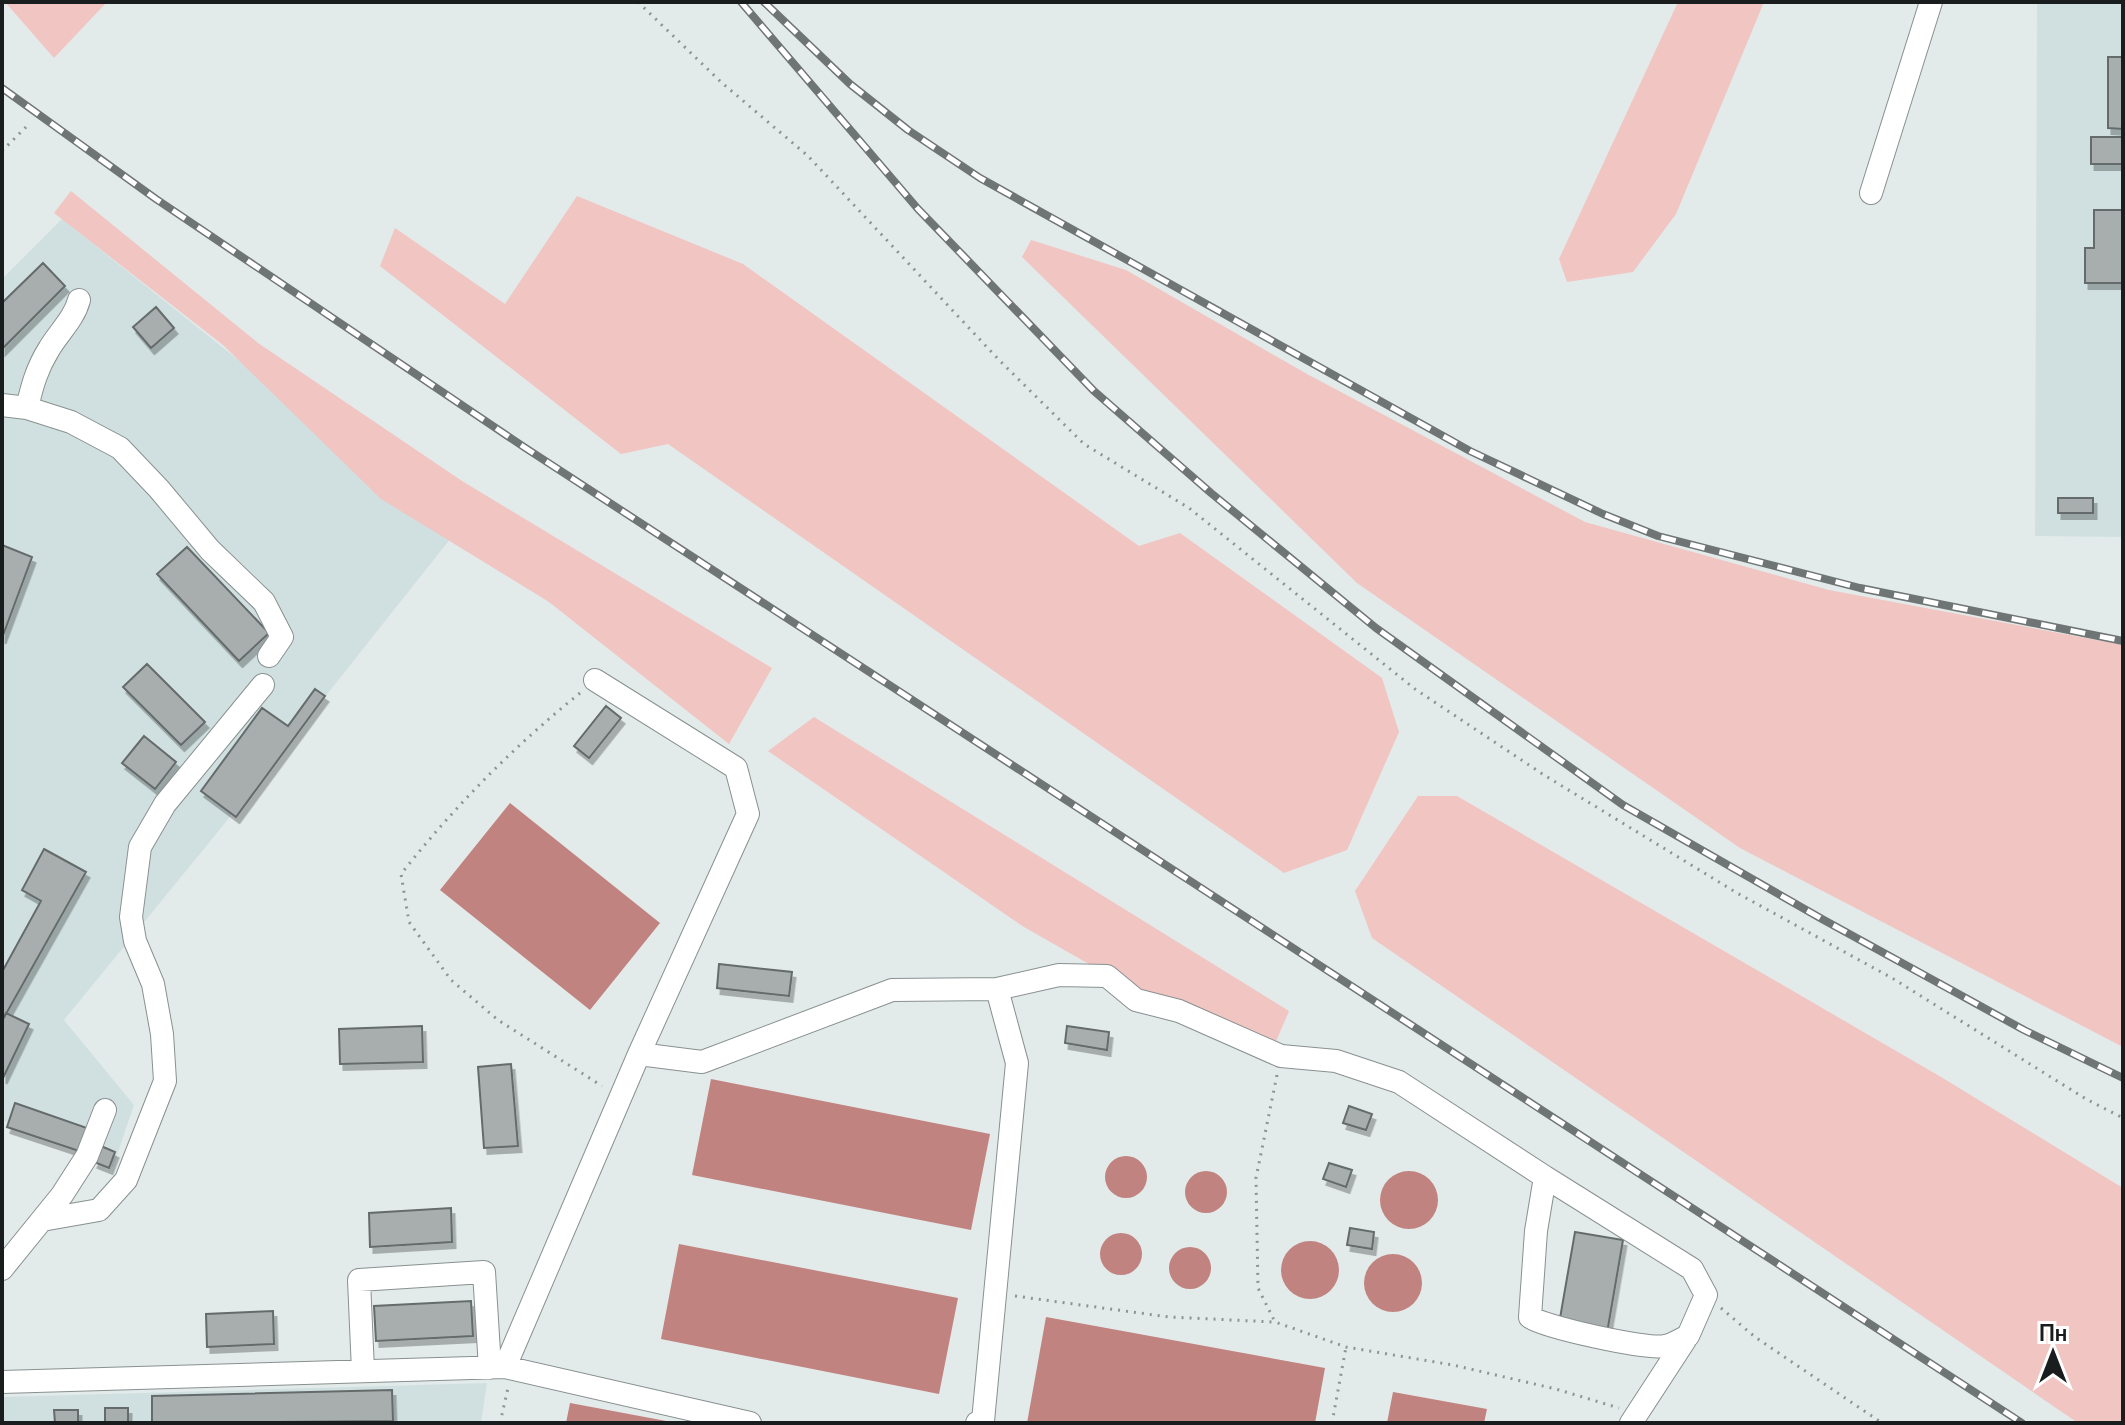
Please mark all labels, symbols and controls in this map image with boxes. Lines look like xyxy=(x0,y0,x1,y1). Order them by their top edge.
north arrow xyxy=(2013,1313,2093,1393)
text: Пн xyxy=(2039,1319,2067,1346)

